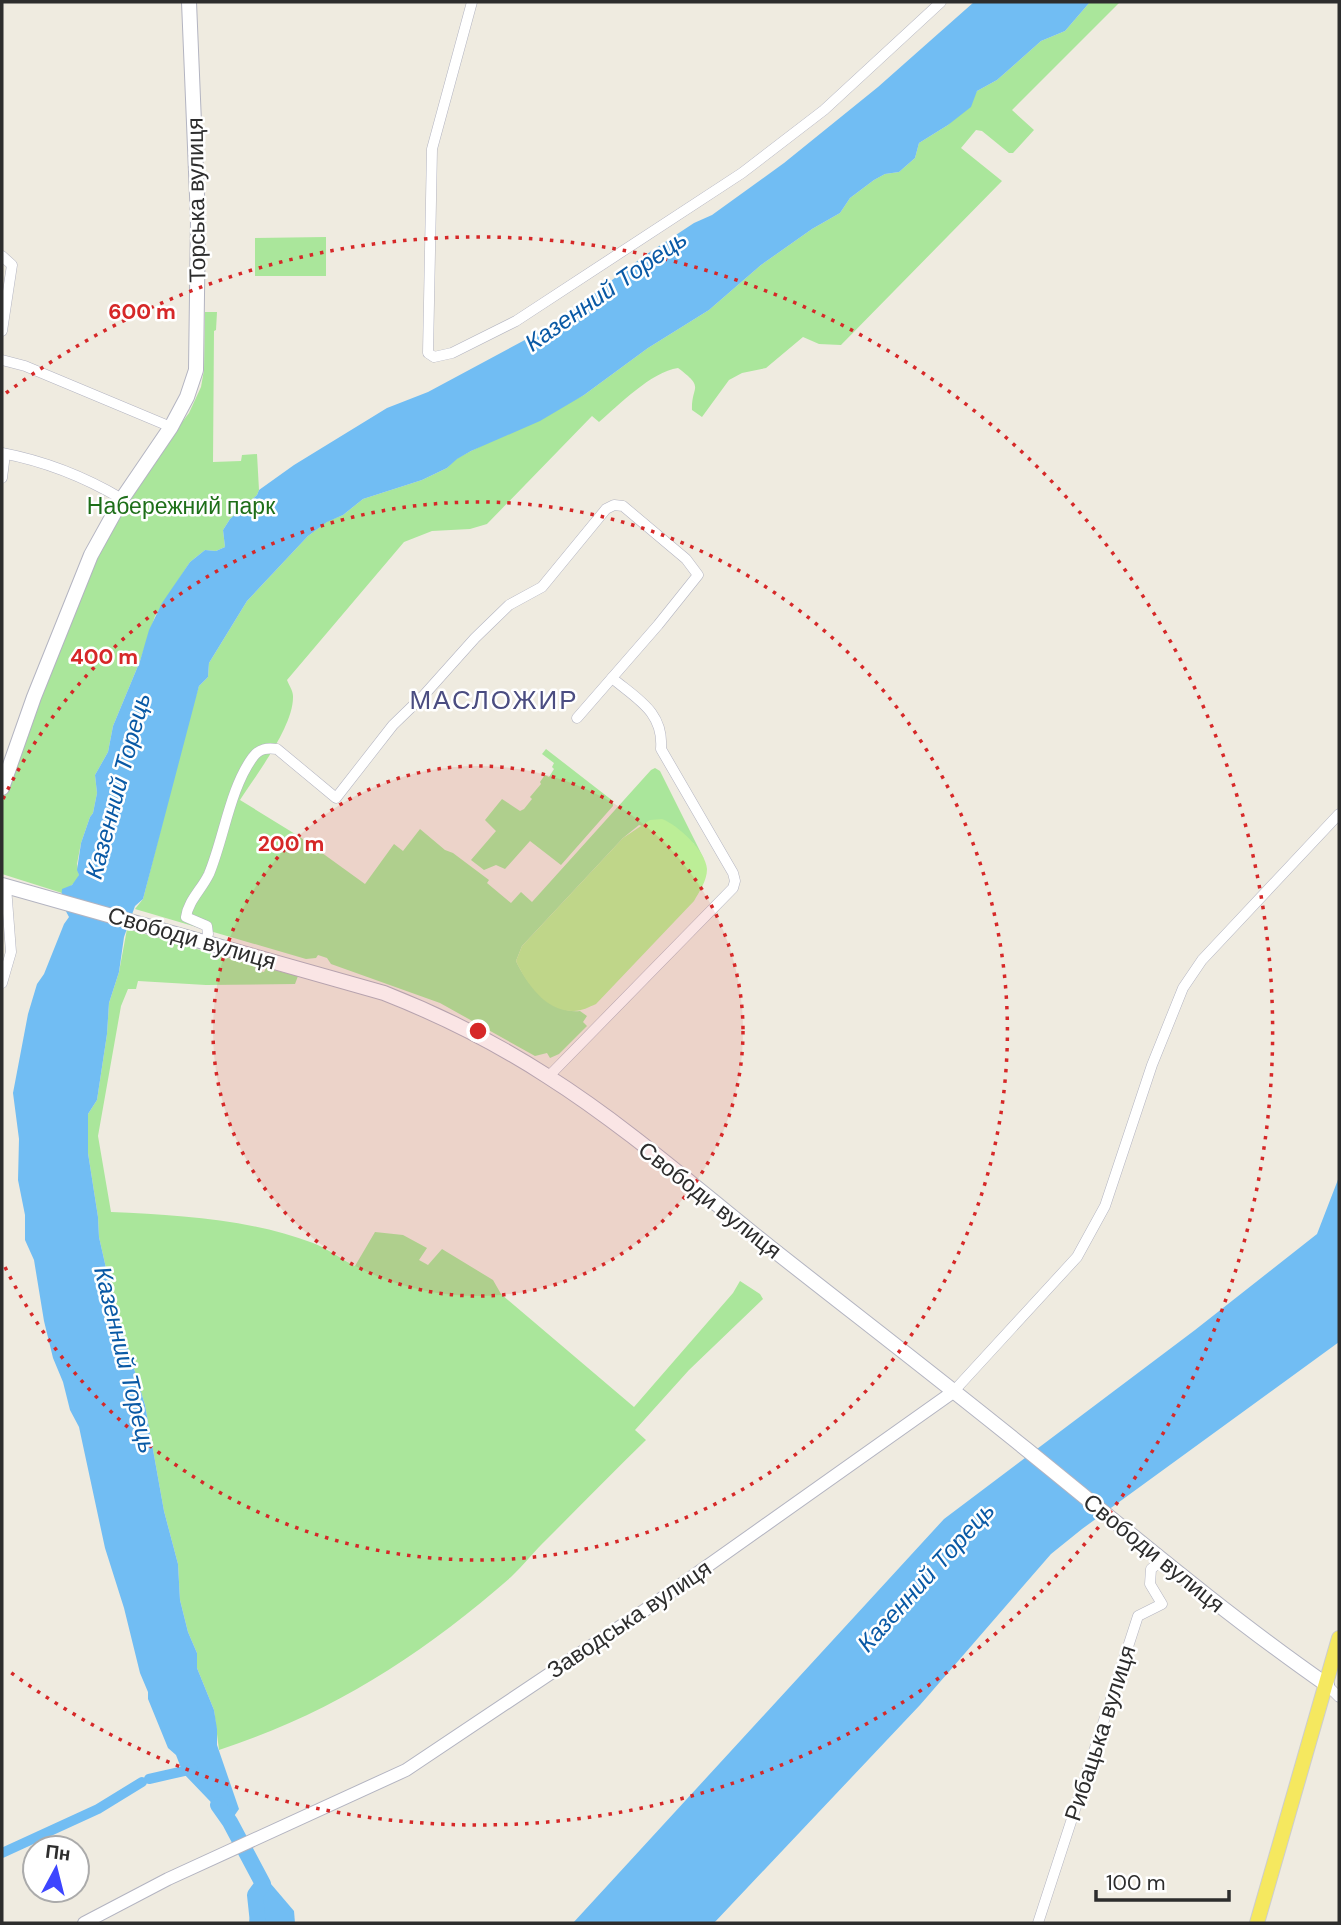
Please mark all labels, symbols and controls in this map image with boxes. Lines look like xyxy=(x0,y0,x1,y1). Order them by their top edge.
street label: Торська вулиця xyxy=(180,117,212,283)
water label: Казенний Торець xyxy=(518,223,693,358)
text: 600 m xyxy=(108,298,176,326)
park label: Набережний парк xyxy=(87,491,276,521)
text: 400 m xyxy=(70,643,138,671)
district label: МАСЛОЖИР xyxy=(409,683,579,717)
water label: Казенний Торець xyxy=(78,689,157,882)
text: 200 m xyxy=(258,830,324,858)
street label: Свободи вулиця xyxy=(104,900,280,976)
centre of rings xyxy=(466,1019,490,1043)
street label: Свободи вулиця xyxy=(632,1135,788,1265)
water label: Казенний Торець xyxy=(87,1263,164,1456)
street label: Свободи вулиця xyxy=(1077,1487,1231,1619)
water label: Казенний Торець xyxy=(850,1495,1001,1658)
street label: Заводська вулиця xyxy=(541,1553,717,1685)
street label: Рибацька вулиця xyxy=(1057,1641,1143,1825)
north arrow xyxy=(21,1834,91,1904)
text: Пн xyxy=(44,1839,72,1867)
scale bar xyxy=(1096,1858,1229,1902)
text: 100 m xyxy=(1106,1869,1166,1897)

